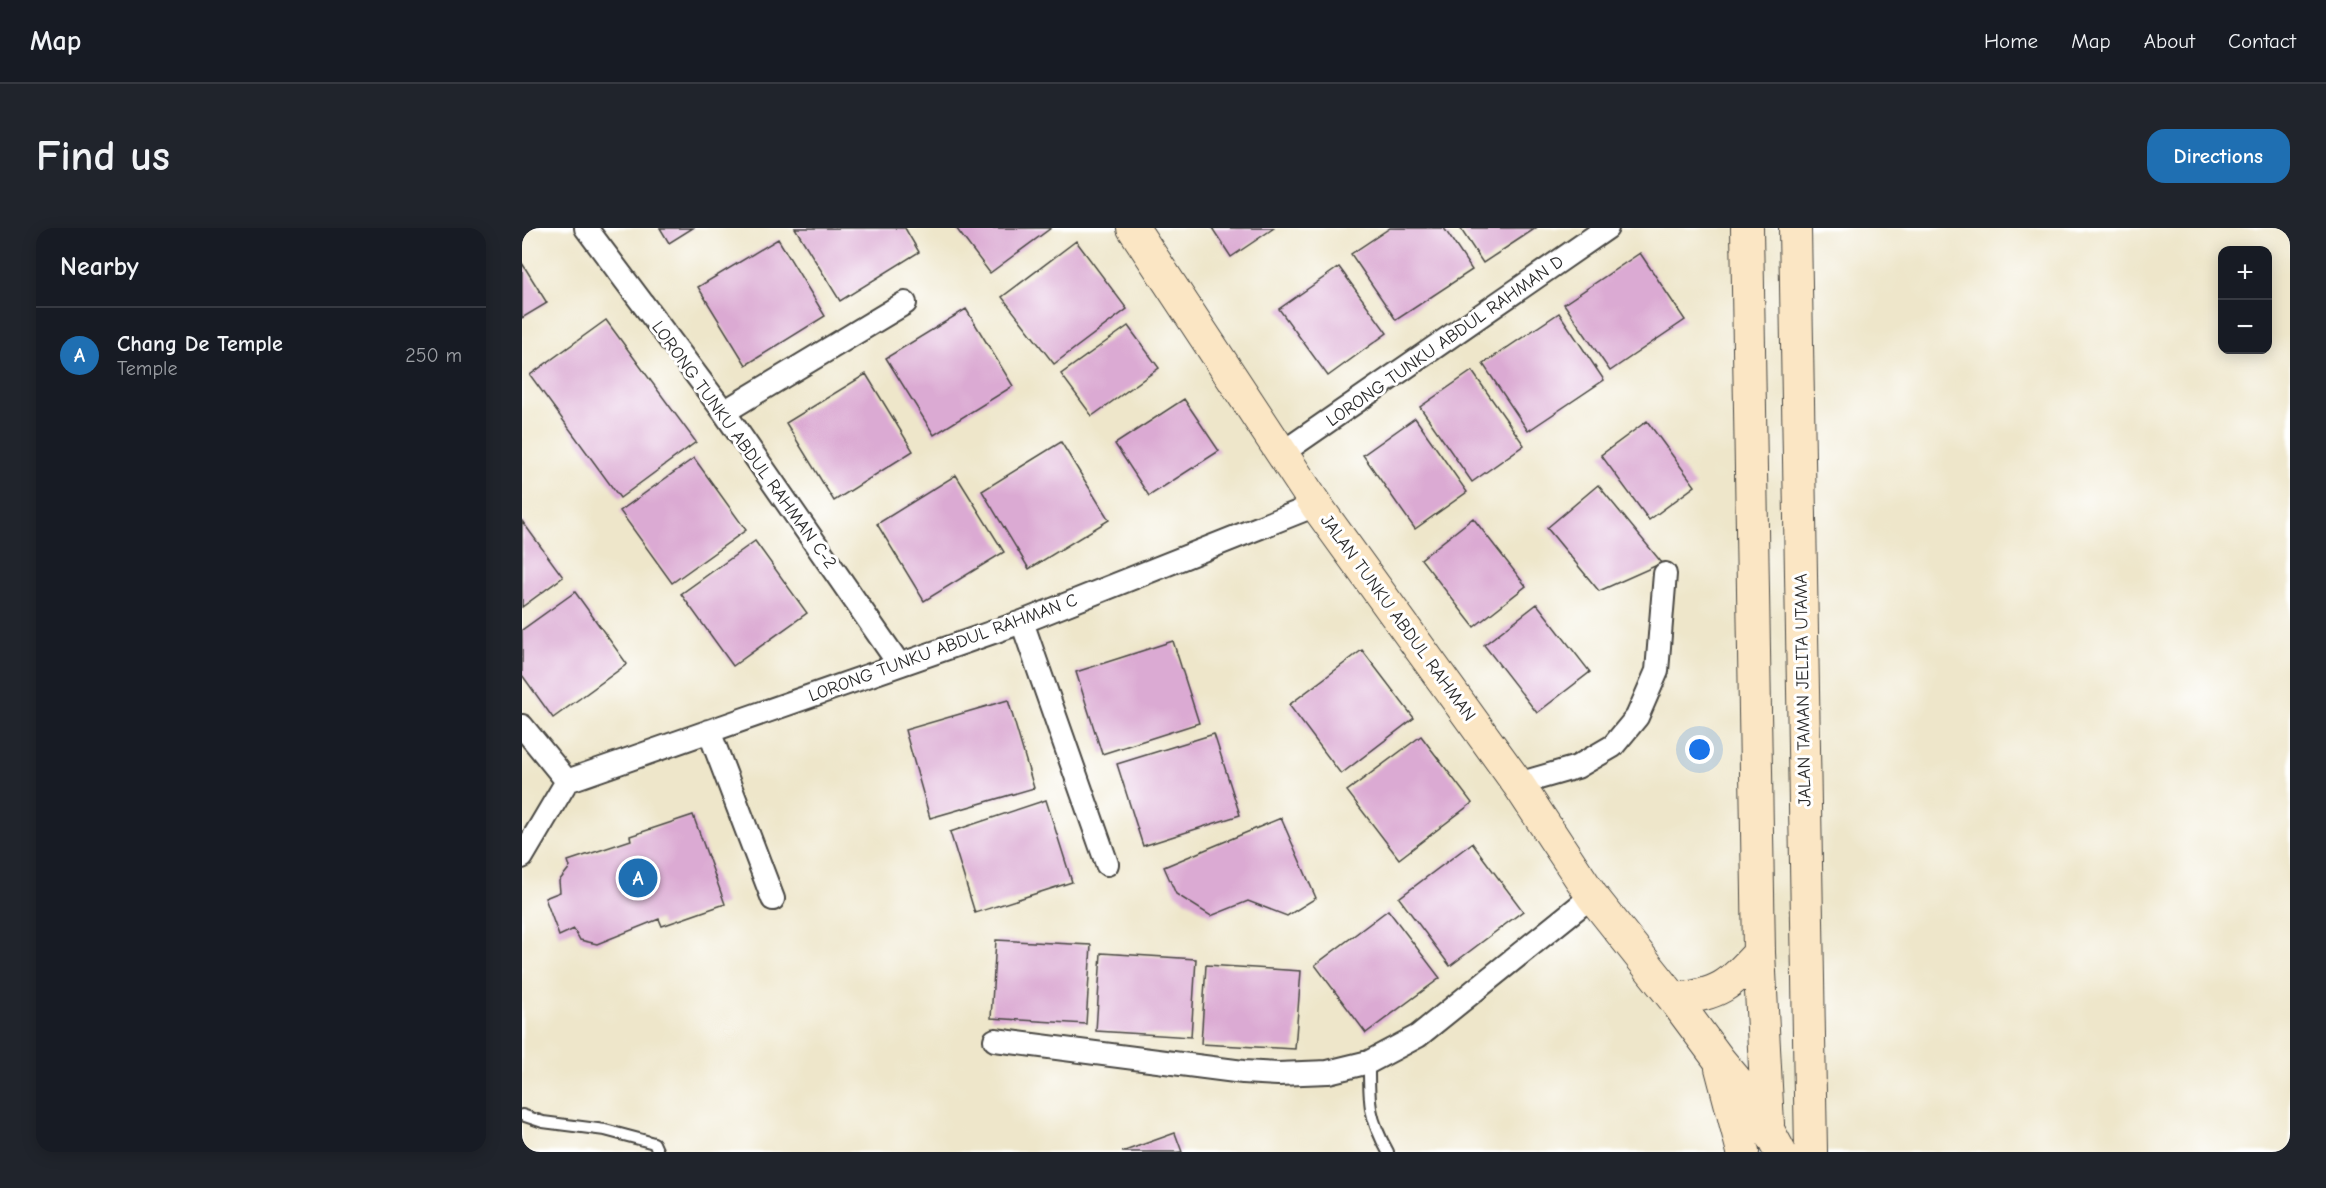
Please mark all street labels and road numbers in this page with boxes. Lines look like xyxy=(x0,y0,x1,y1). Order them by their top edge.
street label: LORONG TUNKU ABDUL RAHMAN D xyxy=(1322,251,1568,431)
street label: LORONG TUNKU ABDUL RAHMAN C-2 xyxy=(647,317,841,573)
street label: JALAN TUNKU ABDUL RAHMAN xyxy=(1316,511,1480,725)
street label: JALAN TAMAN JELITA UTAMA xyxy=(1790,573,1816,807)
street label: LORONG TUNKU ABDUL RAHMAN C xyxy=(806,590,1080,706)

